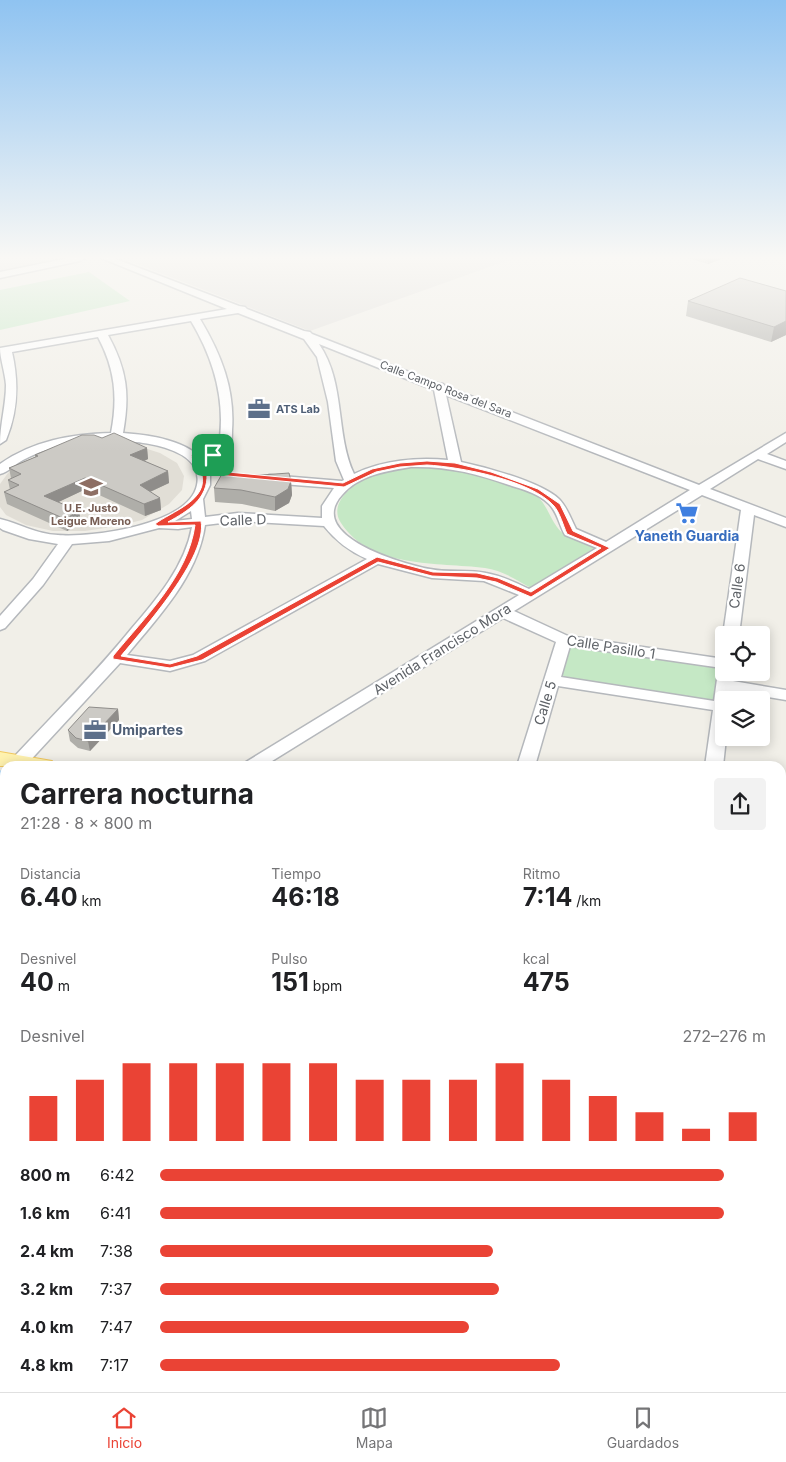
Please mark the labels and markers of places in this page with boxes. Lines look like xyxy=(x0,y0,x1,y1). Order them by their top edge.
office icon: ATS Lab xyxy=(246,396,272,422)
place label: ATS Lab xyxy=(276,402,320,416)
pin xyxy=(192,434,234,476)
school or university icon: U.E. Justo Leigue Moreno xyxy=(78,474,104,500)
supermarket icon: Yaneth Guardia xyxy=(674,500,700,526)
place label: U.E. Justo Leigue Moreno xyxy=(51,501,131,528)
place label: Yaneth Guardia xyxy=(635,527,739,544)
office icon: Umipartes xyxy=(82,717,108,743)
place label: Umipartes xyxy=(112,721,183,738)

